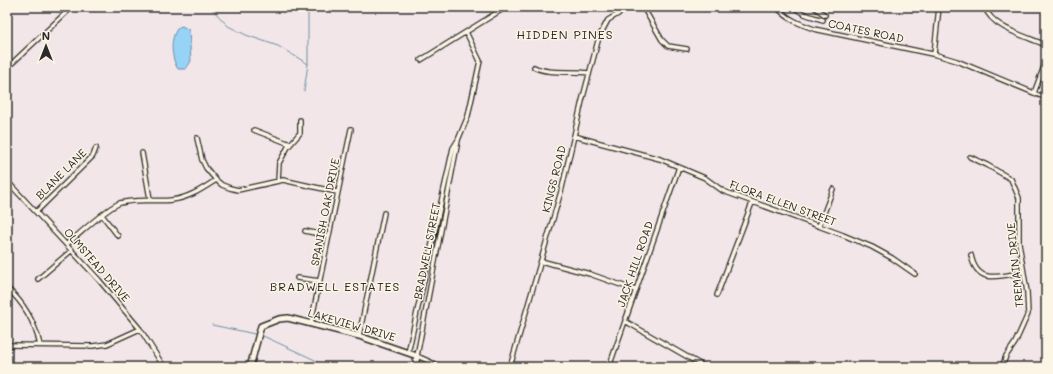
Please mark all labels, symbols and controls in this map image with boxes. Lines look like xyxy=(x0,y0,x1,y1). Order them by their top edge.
street label: COATES ROAD xyxy=(827,15,905,46)
north arrow xyxy=(26,26,66,66)
district label: HIDDEN PINES xyxy=(517,26,613,42)
text: N xyxy=(42,28,50,43)
street label: KINGS ROAD xyxy=(538,144,569,214)
street label: BLANE LANE xyxy=(32,145,89,202)
street label: SPANISH OAK DRIVE xyxy=(307,157,342,267)
street label: FLORA ELLEN STREET xyxy=(728,176,839,229)
street label: BRADWELL STREET xyxy=(410,201,443,301)
street label: JACK HILL ROAD xyxy=(613,219,656,309)
street label: TREMAIN DRIVE xyxy=(1003,222,1026,308)
street label: OLMSTEAD DRIVE xyxy=(61,225,134,305)
district label: BRADWELL ESTATES xyxy=(270,278,400,294)
street label: LAKEVIEW DRIVE xyxy=(307,305,398,344)

